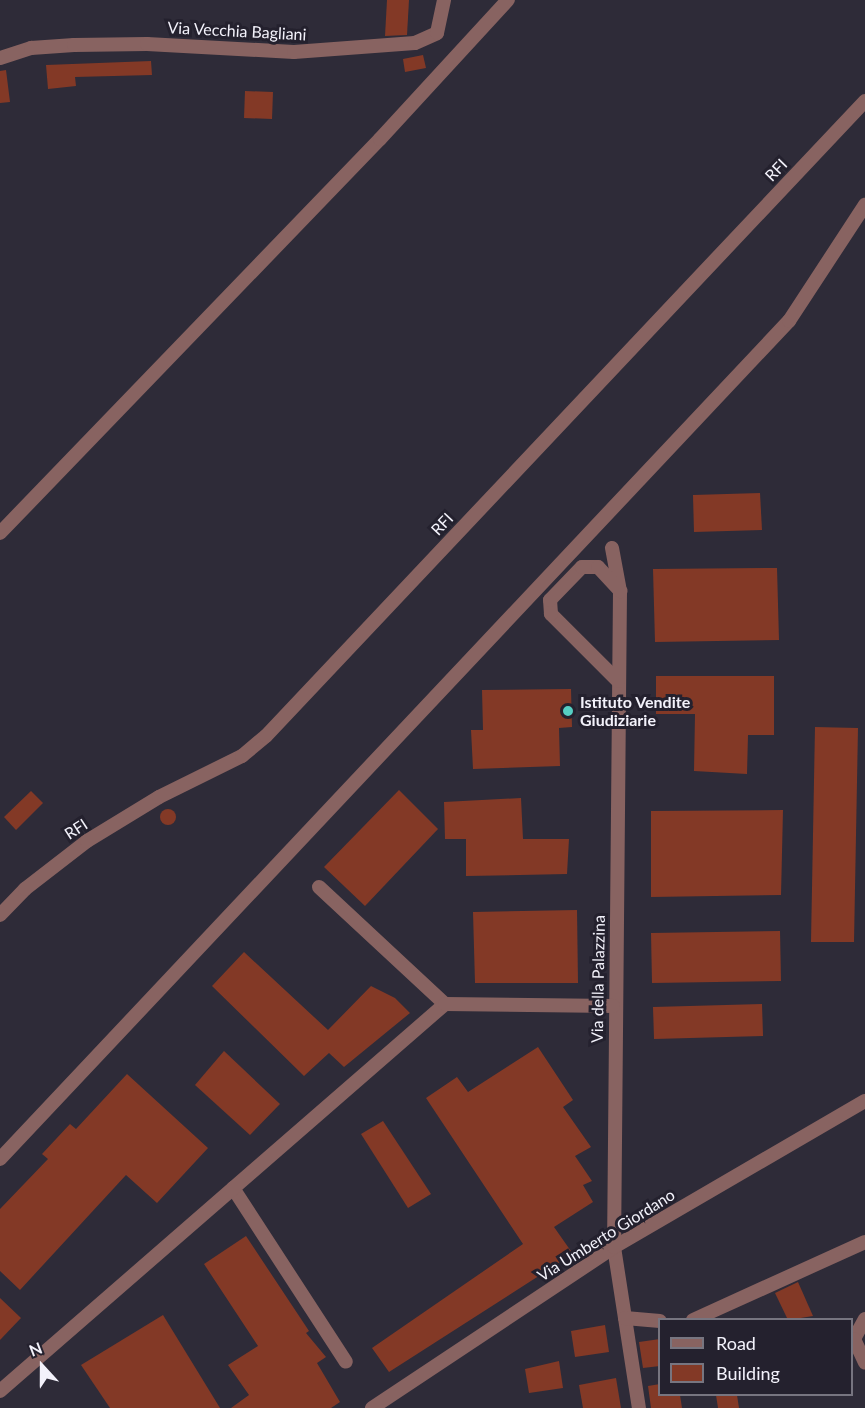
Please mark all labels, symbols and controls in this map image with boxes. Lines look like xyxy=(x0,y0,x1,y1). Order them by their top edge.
street label: Via Vecchia Bagliani xyxy=(167,18,307,44)
street label: RFI xyxy=(761,155,791,185)
street label: RFI xyxy=(427,509,457,539)
place label: Istituto Vendite Giudiziarie xyxy=(580,692,691,730)
marker: Istituto Vendite Giudiziarie xyxy=(561,704,575,718)
street label: RFI xyxy=(61,815,91,843)
street label: Via della Palazzina xyxy=(587,915,609,1043)
street label: Via Umberto Giordano xyxy=(534,1185,678,1285)
legend xyxy=(658,1318,853,1396)
text: Road xyxy=(716,1332,756,1354)
north arrow xyxy=(12,1336,72,1396)
text: N xyxy=(26,1338,45,1360)
text: Building xyxy=(716,1362,780,1384)

